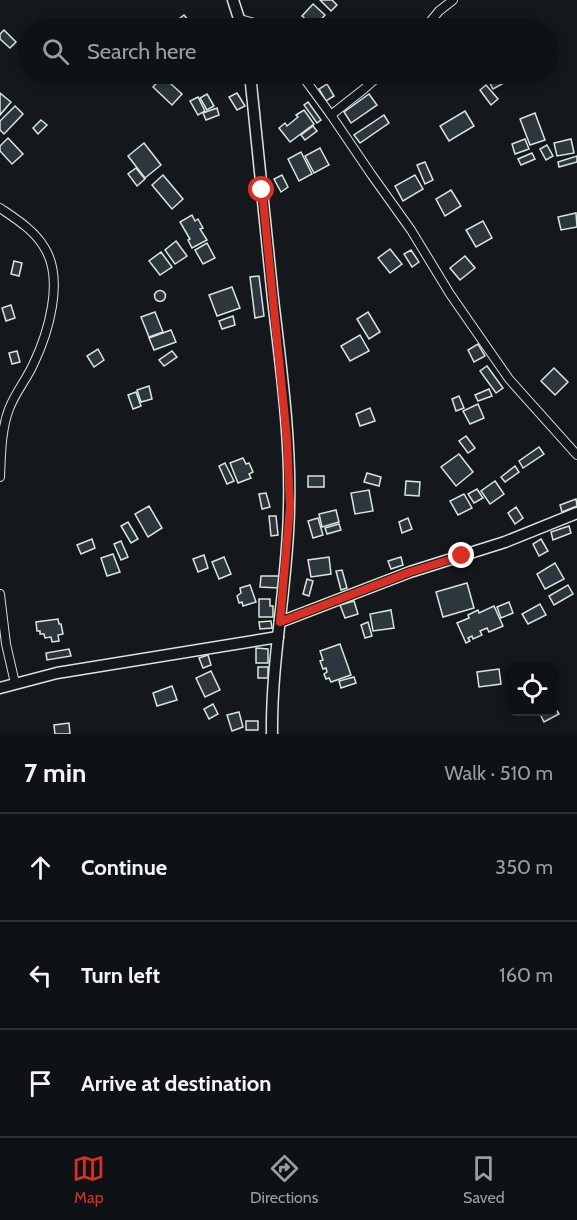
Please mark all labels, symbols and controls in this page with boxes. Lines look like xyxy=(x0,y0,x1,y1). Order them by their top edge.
search box xyxy=(18,18,559,84)
icon: search xyxy=(39,35,72,68)
text: Search here xyxy=(87,38,196,65)
route start xyxy=(248,176,274,202)
route end xyxy=(448,542,474,568)
map controls xyxy=(505,662,559,716)
button: locate xyxy=(505,662,559,716)
text: 7 min xyxy=(24,757,86,789)
text: Walk · 510 m xyxy=(445,761,553,785)
icon: ahead xyxy=(24,851,57,884)
text: Continue xyxy=(81,854,167,881)
text: 350 m xyxy=(495,855,553,879)
icon: left xyxy=(24,959,57,992)
text: Turn left xyxy=(81,962,160,989)
text: 160 m xyxy=(499,963,553,987)
icon: arrive xyxy=(24,1067,57,1100)
text: Arrive at destination xyxy=(81,1070,271,1097)
tab: Map xyxy=(72,1152,105,1207)
tab: Directions xyxy=(250,1152,318,1207)
tab: Saved xyxy=(463,1152,505,1207)

